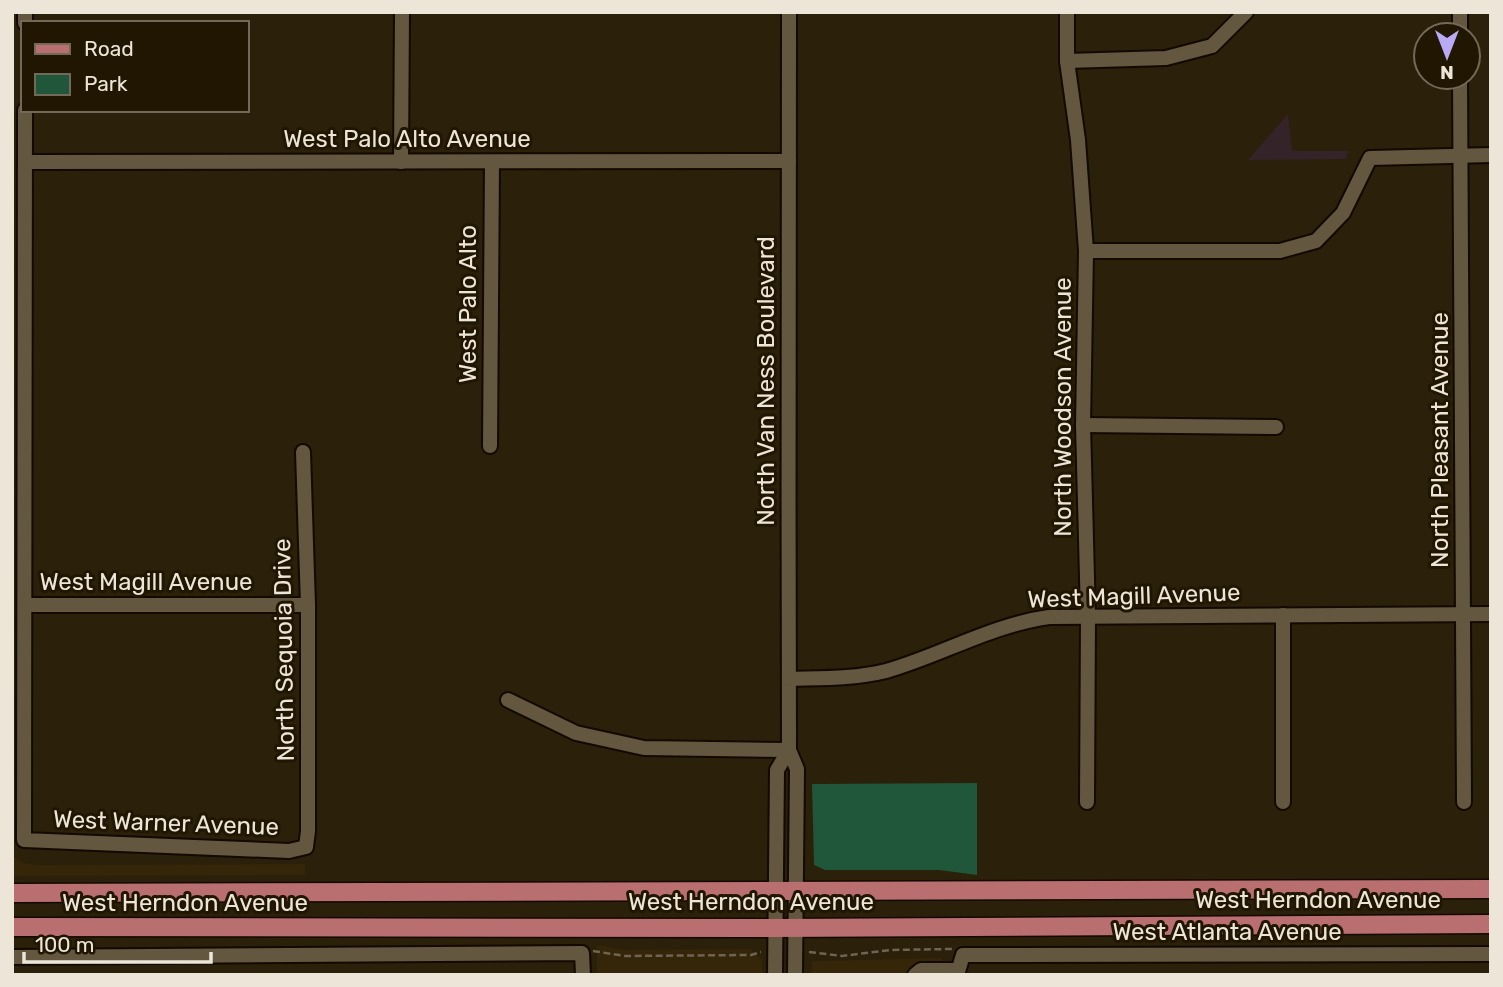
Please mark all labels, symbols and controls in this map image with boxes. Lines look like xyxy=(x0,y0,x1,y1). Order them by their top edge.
legend xyxy=(21,21,248,112)
north arrow xyxy=(1412,21,1482,91)
text: Road xyxy=(84,36,134,61)
text: N xyxy=(1440,61,1454,84)
text: Park xyxy=(84,71,128,96)
street label: West Palo Alto Avenue xyxy=(283,125,531,153)
street label: West Palo Alto xyxy=(454,225,482,383)
street label: North Van Ness Boulevard xyxy=(752,236,780,526)
street label: North Woodson Avenue xyxy=(1049,277,1077,537)
street label: North Pleasant Avenue xyxy=(1426,312,1454,568)
street label: North Sequoia Drive xyxy=(268,538,300,762)
street label: West Magill Avenue xyxy=(39,568,253,596)
street label: West Magill Avenue xyxy=(1027,578,1241,614)
street label: West Warner Avenue xyxy=(52,805,280,841)
street label: West Herndon Avenue xyxy=(1195,886,1441,914)
street label: West Herndon Avenue xyxy=(628,888,874,916)
street label: West Herndon Avenue xyxy=(62,889,308,917)
street label: West Atlanta Avenue xyxy=(1112,918,1342,946)
scale bar xyxy=(24,920,212,964)
text: 100 m xyxy=(35,932,94,957)

